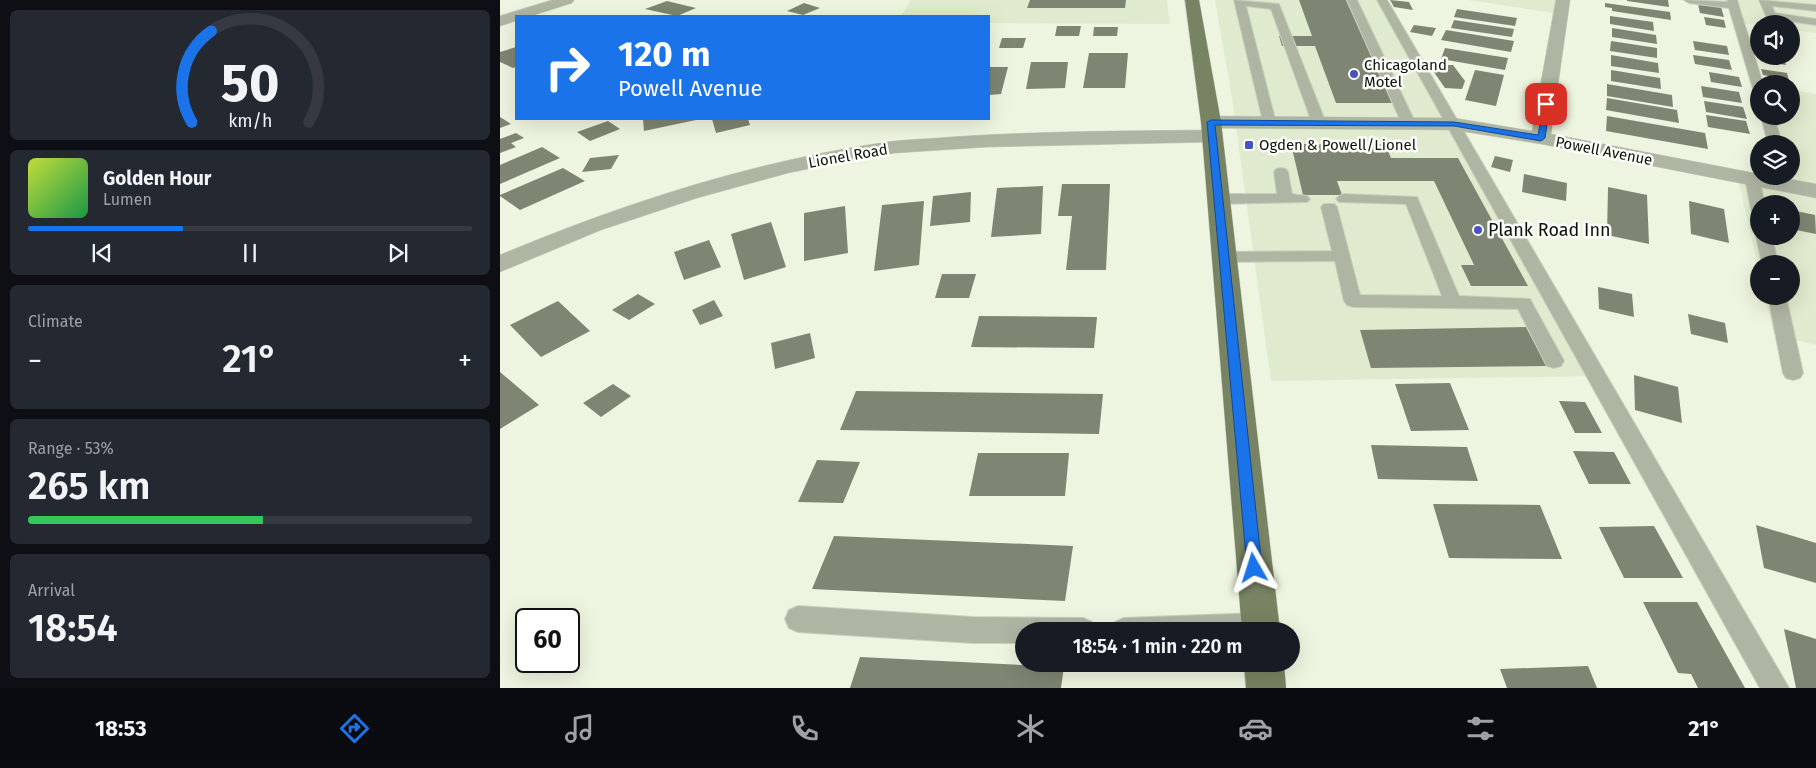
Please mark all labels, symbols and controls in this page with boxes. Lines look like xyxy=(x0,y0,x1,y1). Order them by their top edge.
map controls xyxy=(1750,15,1800,305)
button: sound xyxy=(1750,15,1800,65)
text: 120 m xyxy=(618,33,711,75)
icon: right xyxy=(535,35,600,100)
text: 50 xyxy=(221,52,279,115)
place label: Chicagoland Motel xyxy=(1364,56,1447,91)
marker: Chicagoland Motel xyxy=(1348,68,1360,80)
text: Powell Avenue xyxy=(618,75,762,102)
button: search xyxy=(1750,75,1800,125)
pin xyxy=(1525,83,1567,125)
icon: arrive xyxy=(1532,90,1560,118)
text: km/h xyxy=(228,110,272,132)
street label: Powell Avenue xyxy=(1554,133,1654,169)
button: layers xyxy=(1750,135,1800,185)
place label: Ogden & Powell/Lionel xyxy=(1259,136,1417,154)
marker: Ogden & Powell/Lionel xyxy=(1243,139,1255,151)
street label: Lionel Road xyxy=(807,140,889,172)
text: Golden Hour xyxy=(103,167,212,190)
text: Lumen xyxy=(103,190,152,209)
button: + xyxy=(1750,195,1800,245)
place label: Plank Road Inn xyxy=(1488,219,1610,241)
marker: Plank Road Inn xyxy=(1472,224,1484,236)
icon: previous xyxy=(88,239,116,267)
icon: pause xyxy=(236,239,264,267)
icon: next xyxy=(384,239,412,267)
button: − xyxy=(1750,255,1800,305)
text: Climate xyxy=(28,312,83,331)
text: 21° xyxy=(222,336,278,382)
text: − xyxy=(28,344,42,377)
text: + xyxy=(458,344,472,377)
text: Range · 53% xyxy=(28,439,114,458)
text: 265 km xyxy=(28,463,151,509)
position arrow xyxy=(1227,541,1279,593)
text: Arrival xyxy=(28,581,75,600)
text: 18:54 xyxy=(28,605,118,651)
speed limit sign: 60 xyxy=(515,608,580,673)
text: 18:54 · 1 min · 220 m xyxy=(1073,635,1242,658)
icon: directions xyxy=(337,711,372,746)
icon: music xyxy=(562,711,597,746)
icon: phone xyxy=(787,711,822,746)
icon: climate xyxy=(1013,711,1048,746)
icon: car xyxy=(1238,711,1273,746)
icon: filters xyxy=(1463,711,1498,746)
text: 18:53 xyxy=(95,715,147,742)
text: 21° xyxy=(1688,715,1721,742)

